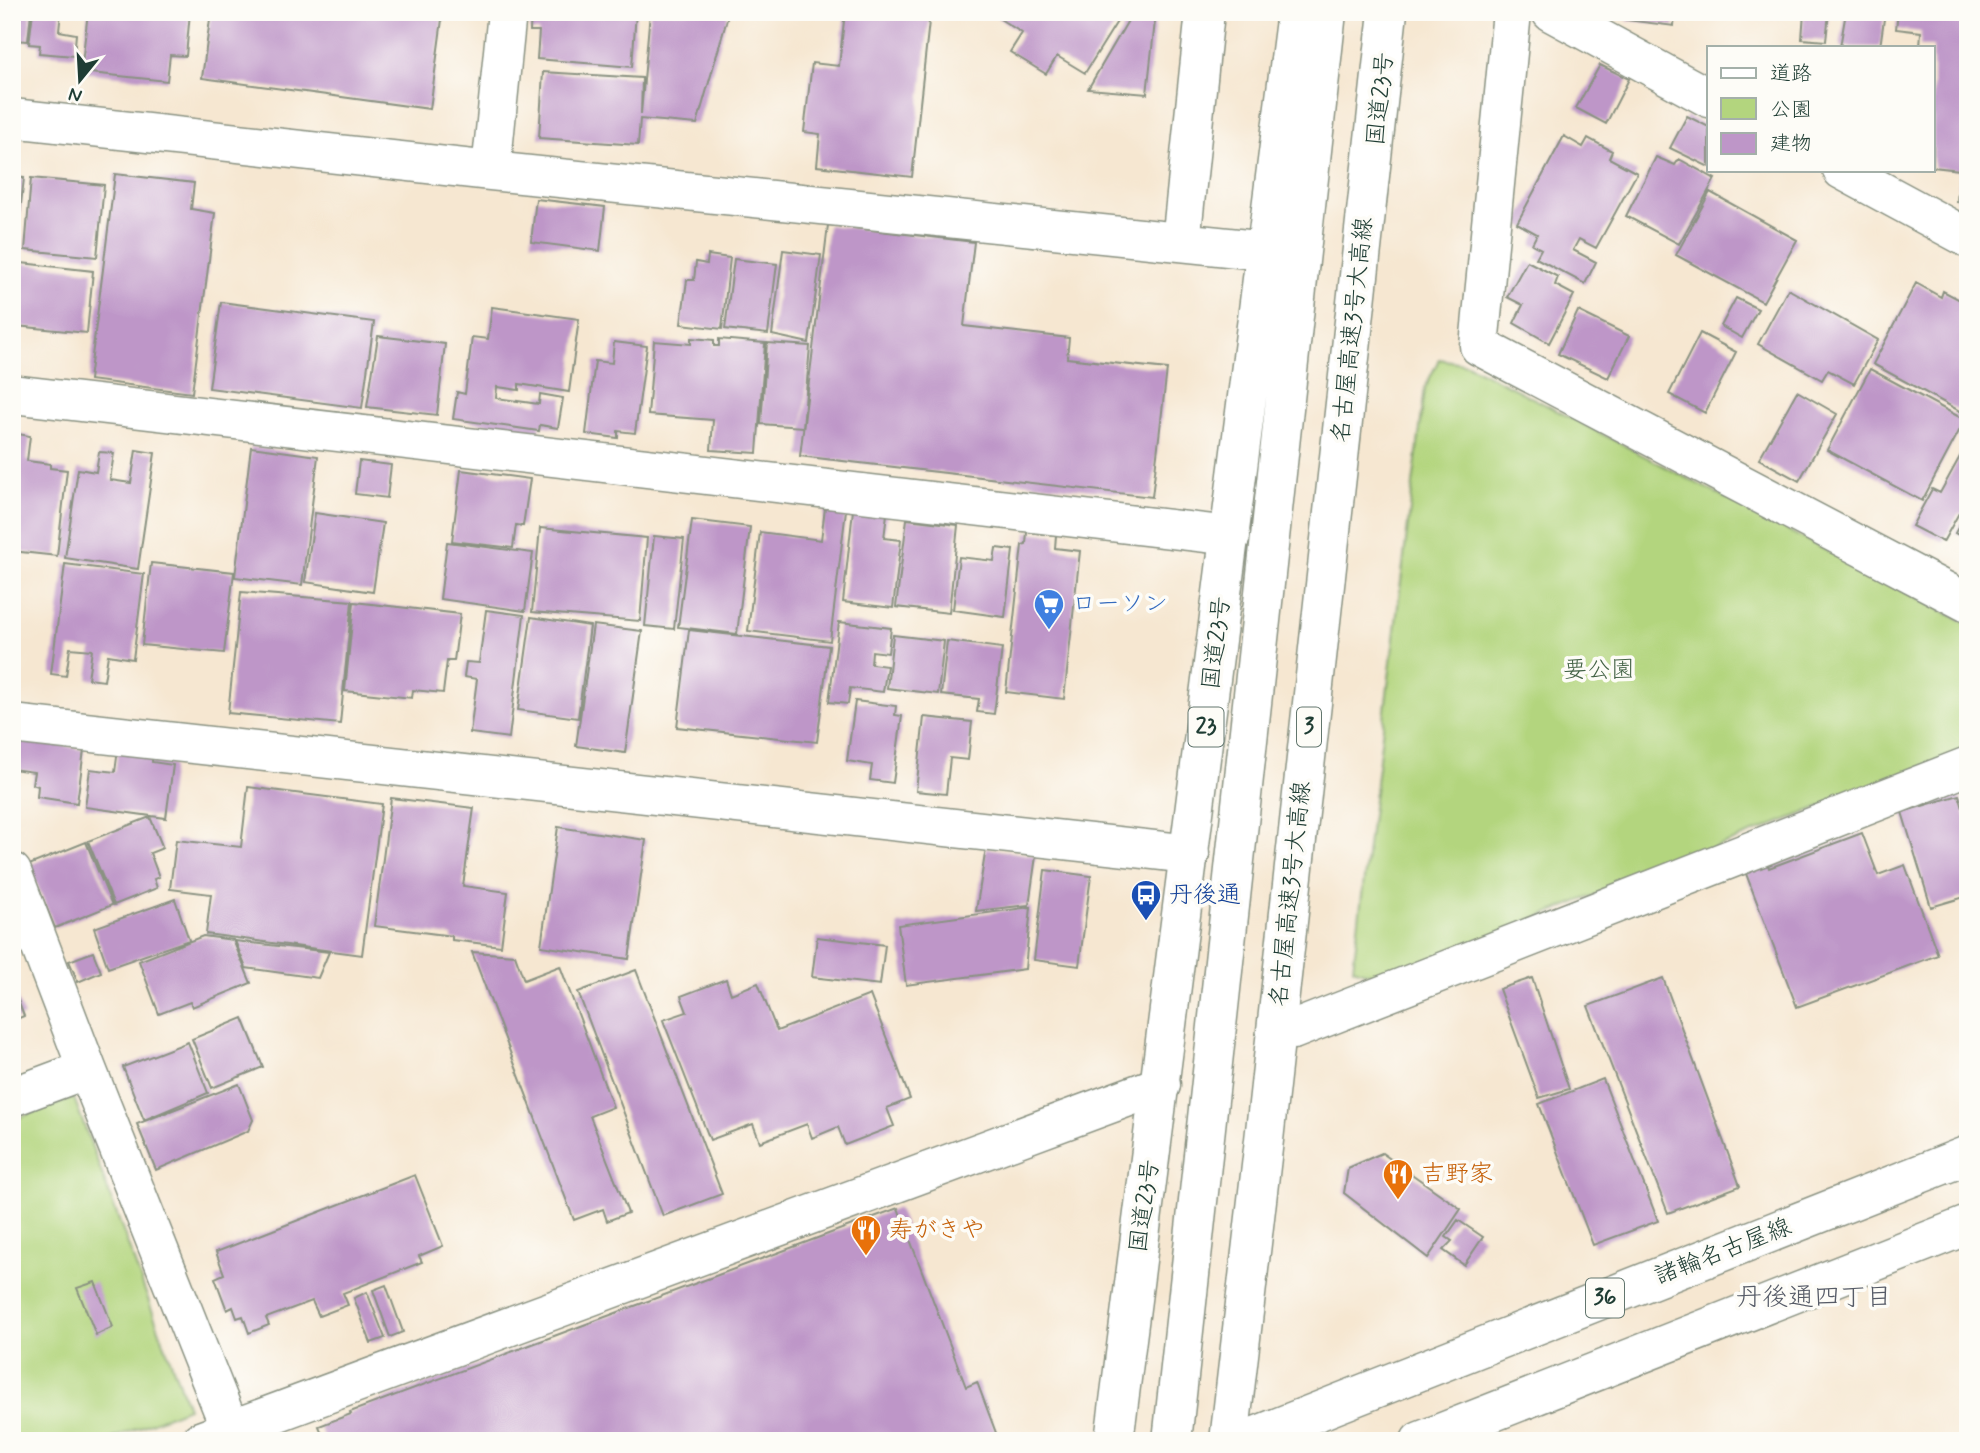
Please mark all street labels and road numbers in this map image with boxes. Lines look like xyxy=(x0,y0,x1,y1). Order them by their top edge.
street label: 国道23号 xyxy=(1361,51,1401,147)
street label: 名古屋高速3号大高線 xyxy=(1326,216,1380,444)
street label: 国道23号 xyxy=(1196,595,1238,691)
road number: 23 xyxy=(1188,708,1224,747)
road number: 3 xyxy=(1297,708,1321,747)
street label: 名古屋高速3号大高線 xyxy=(1264,780,1318,1008)
street label: 国道23号 xyxy=(1123,1157,1167,1255)
street label: 諸輪名古屋線 xyxy=(1650,1212,1796,1292)
road number: 36 xyxy=(1586,1278,1624,1317)

